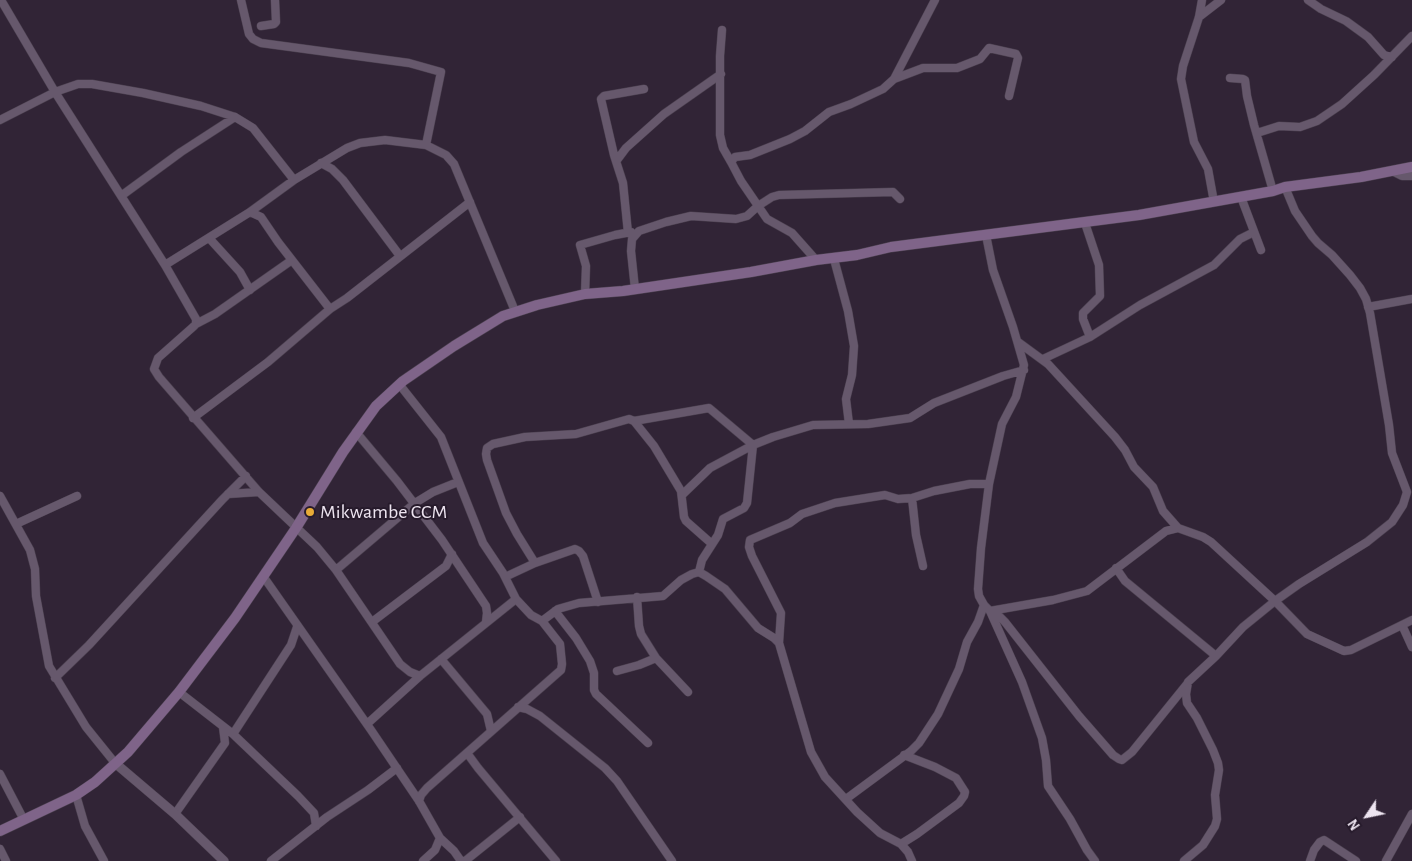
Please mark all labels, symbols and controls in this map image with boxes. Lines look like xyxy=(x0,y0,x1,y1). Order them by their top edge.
place label: Mikwambe CCM xyxy=(320,500,447,524)
marker: Mikwambe CCM xyxy=(304,506,316,518)
north arrow xyxy=(1342,791,1392,841)
text: N xyxy=(1346,816,1363,832)

